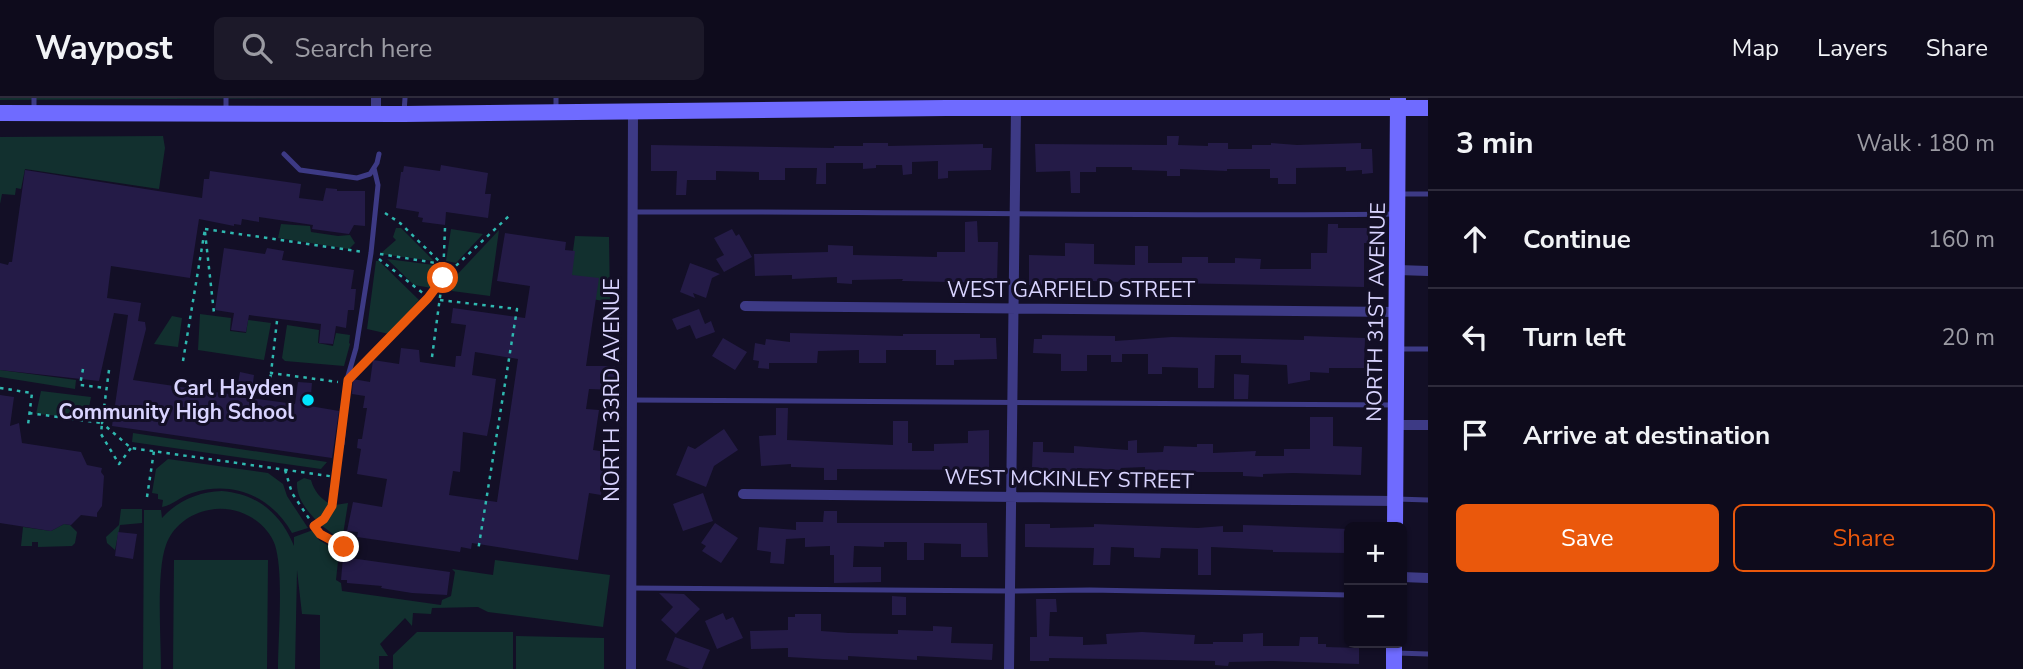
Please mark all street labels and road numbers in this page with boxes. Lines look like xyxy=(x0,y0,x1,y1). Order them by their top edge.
street label: NORTH 31ST AVENUE xyxy=(1360,202,1392,422)
street label: WEST GARFIELD STREET xyxy=(947,276,1195,304)
street label: NORTH 33RD AVENUE xyxy=(598,278,626,502)
street label: WEST MCKINLEY STREET xyxy=(944,463,1194,495)

